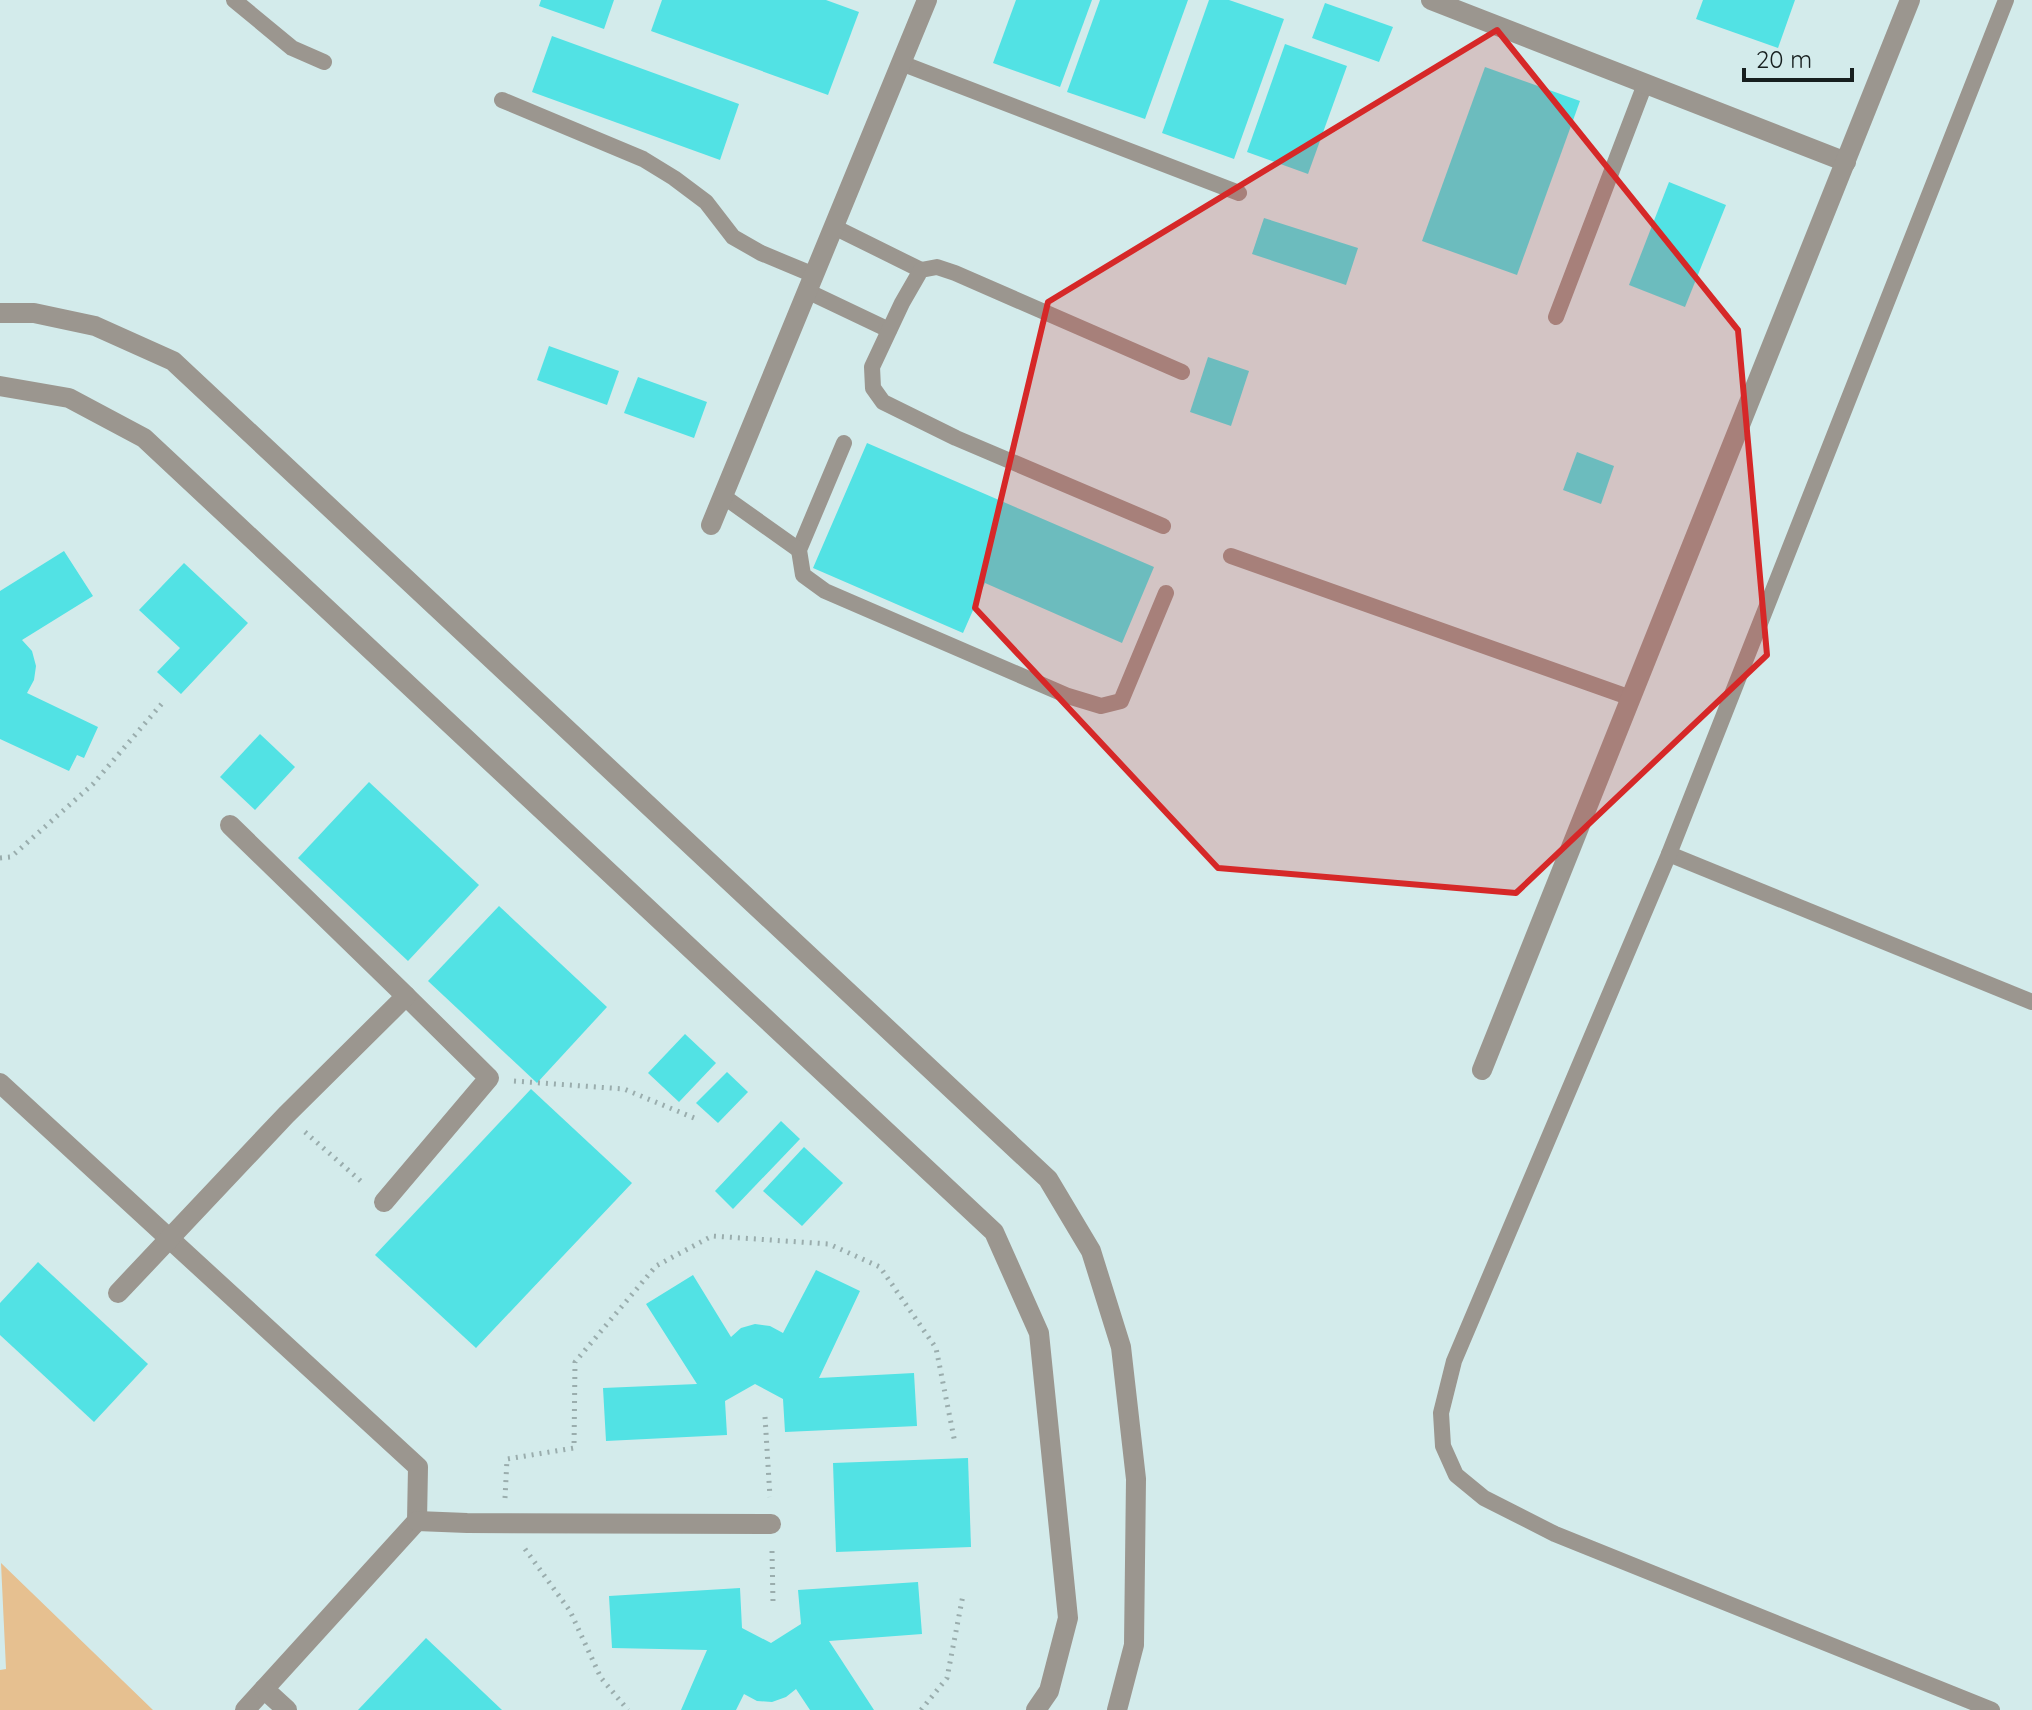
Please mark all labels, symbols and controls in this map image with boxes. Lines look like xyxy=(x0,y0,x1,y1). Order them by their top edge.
scale bar xyxy=(1744,32,1852,82)
text: 20 m xyxy=(1756,44,1812,74)

